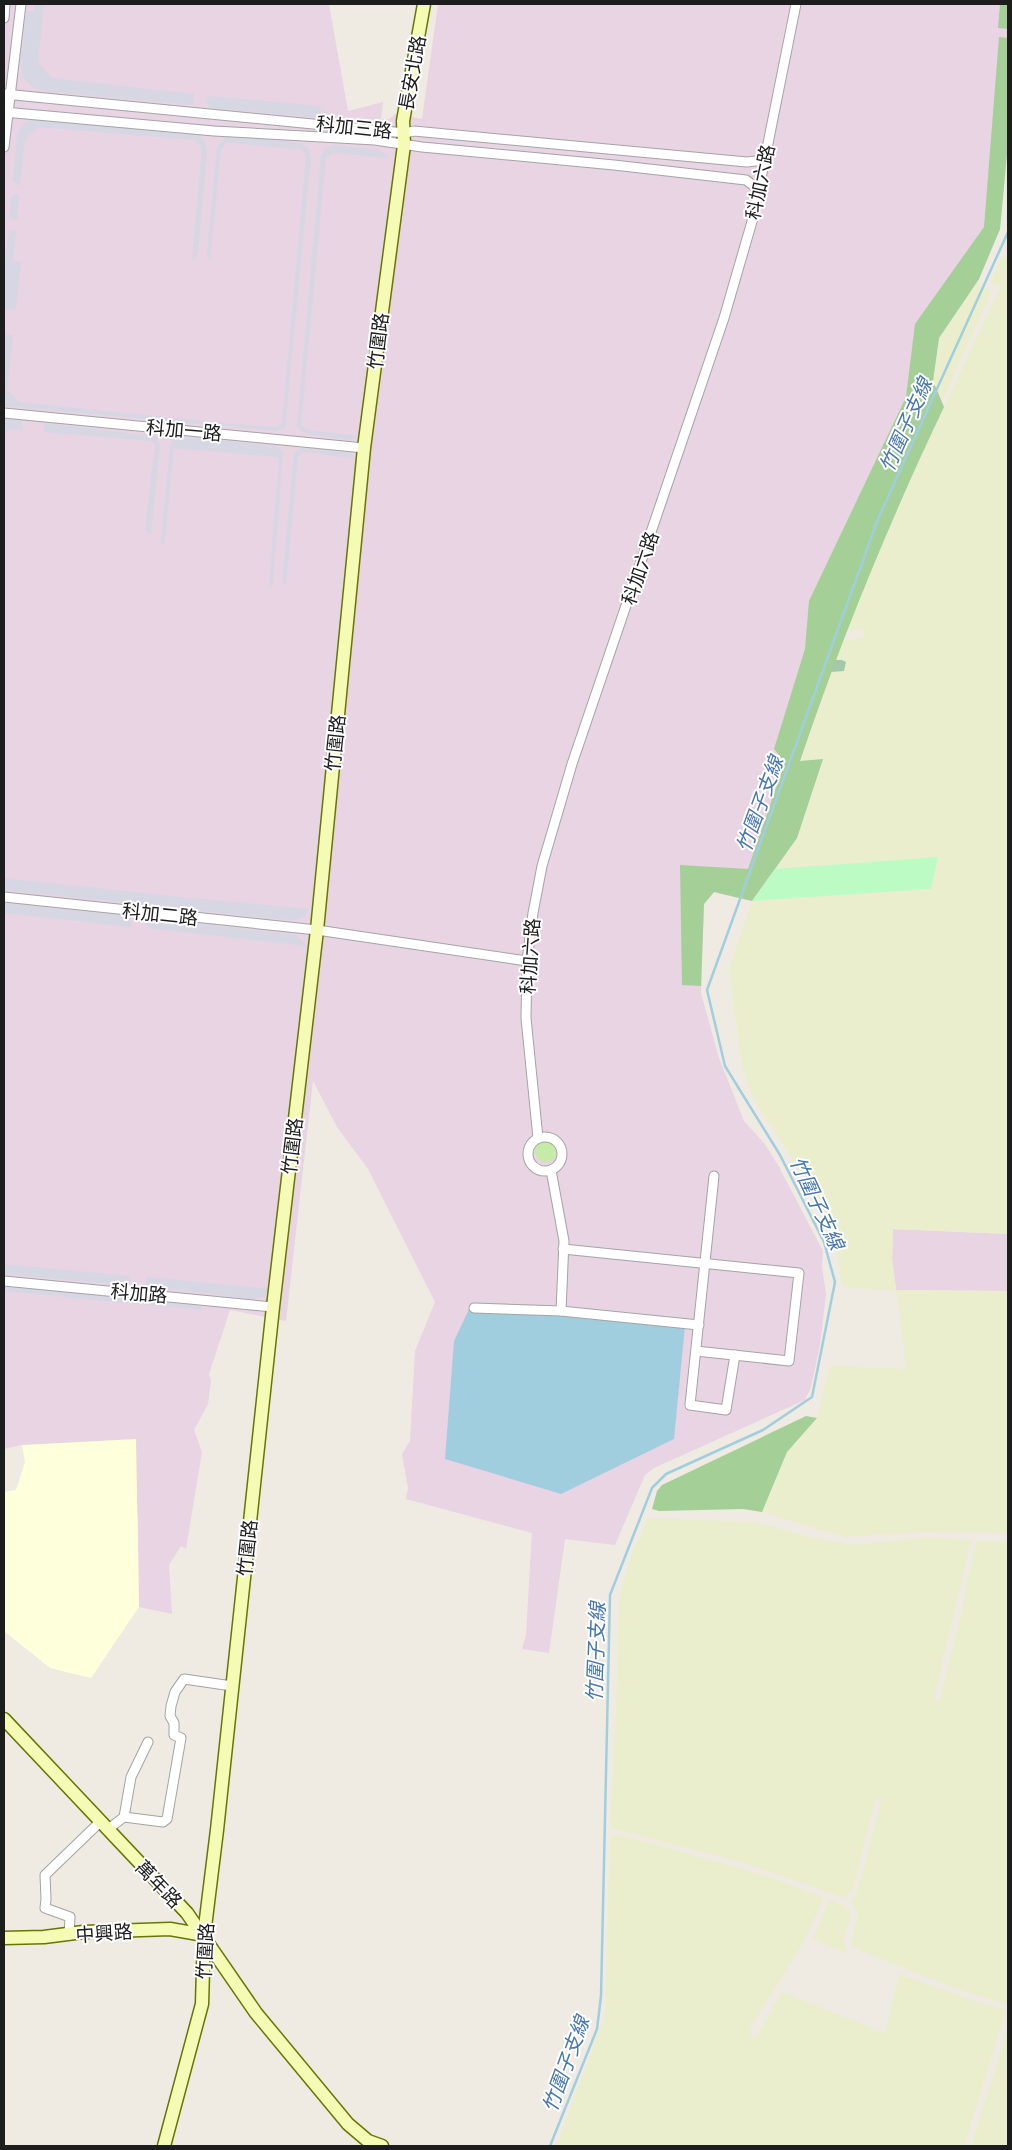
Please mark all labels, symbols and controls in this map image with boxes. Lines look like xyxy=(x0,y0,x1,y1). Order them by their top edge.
street label: 長安北路 xyxy=(396,34,431,113)
street label: 科加三路 xyxy=(315,113,393,144)
street label: 科加六路 xyxy=(742,143,781,222)
street label: 竹圍路 xyxy=(365,311,394,371)
water label: 竹圍子支線 xyxy=(876,373,939,476)
street label: 科加一路 xyxy=(145,417,223,446)
street label: 科加六路 xyxy=(618,529,665,608)
street label: 竹圍路 xyxy=(322,714,351,773)
water label: 竹圍子支線 xyxy=(733,751,790,855)
street label: 科加二路 xyxy=(121,900,199,931)
street label: 科加六路 xyxy=(517,917,546,995)
street label: 竹圍路 xyxy=(279,1116,308,1176)
water label: 竹圍子支線 xyxy=(784,1153,849,1256)
street label: 科加路 xyxy=(109,1281,168,1308)
street label: 竹圍路 xyxy=(234,1519,263,1578)
water label: 竹圍子支線 xyxy=(583,1600,611,1702)
street label: 萬年路 xyxy=(130,1857,186,1914)
street label: 中興路 xyxy=(75,1921,133,1948)
street label: 竹圍路 xyxy=(194,1922,219,1980)
water label: 竹圍子支線 xyxy=(539,2011,596,2115)

